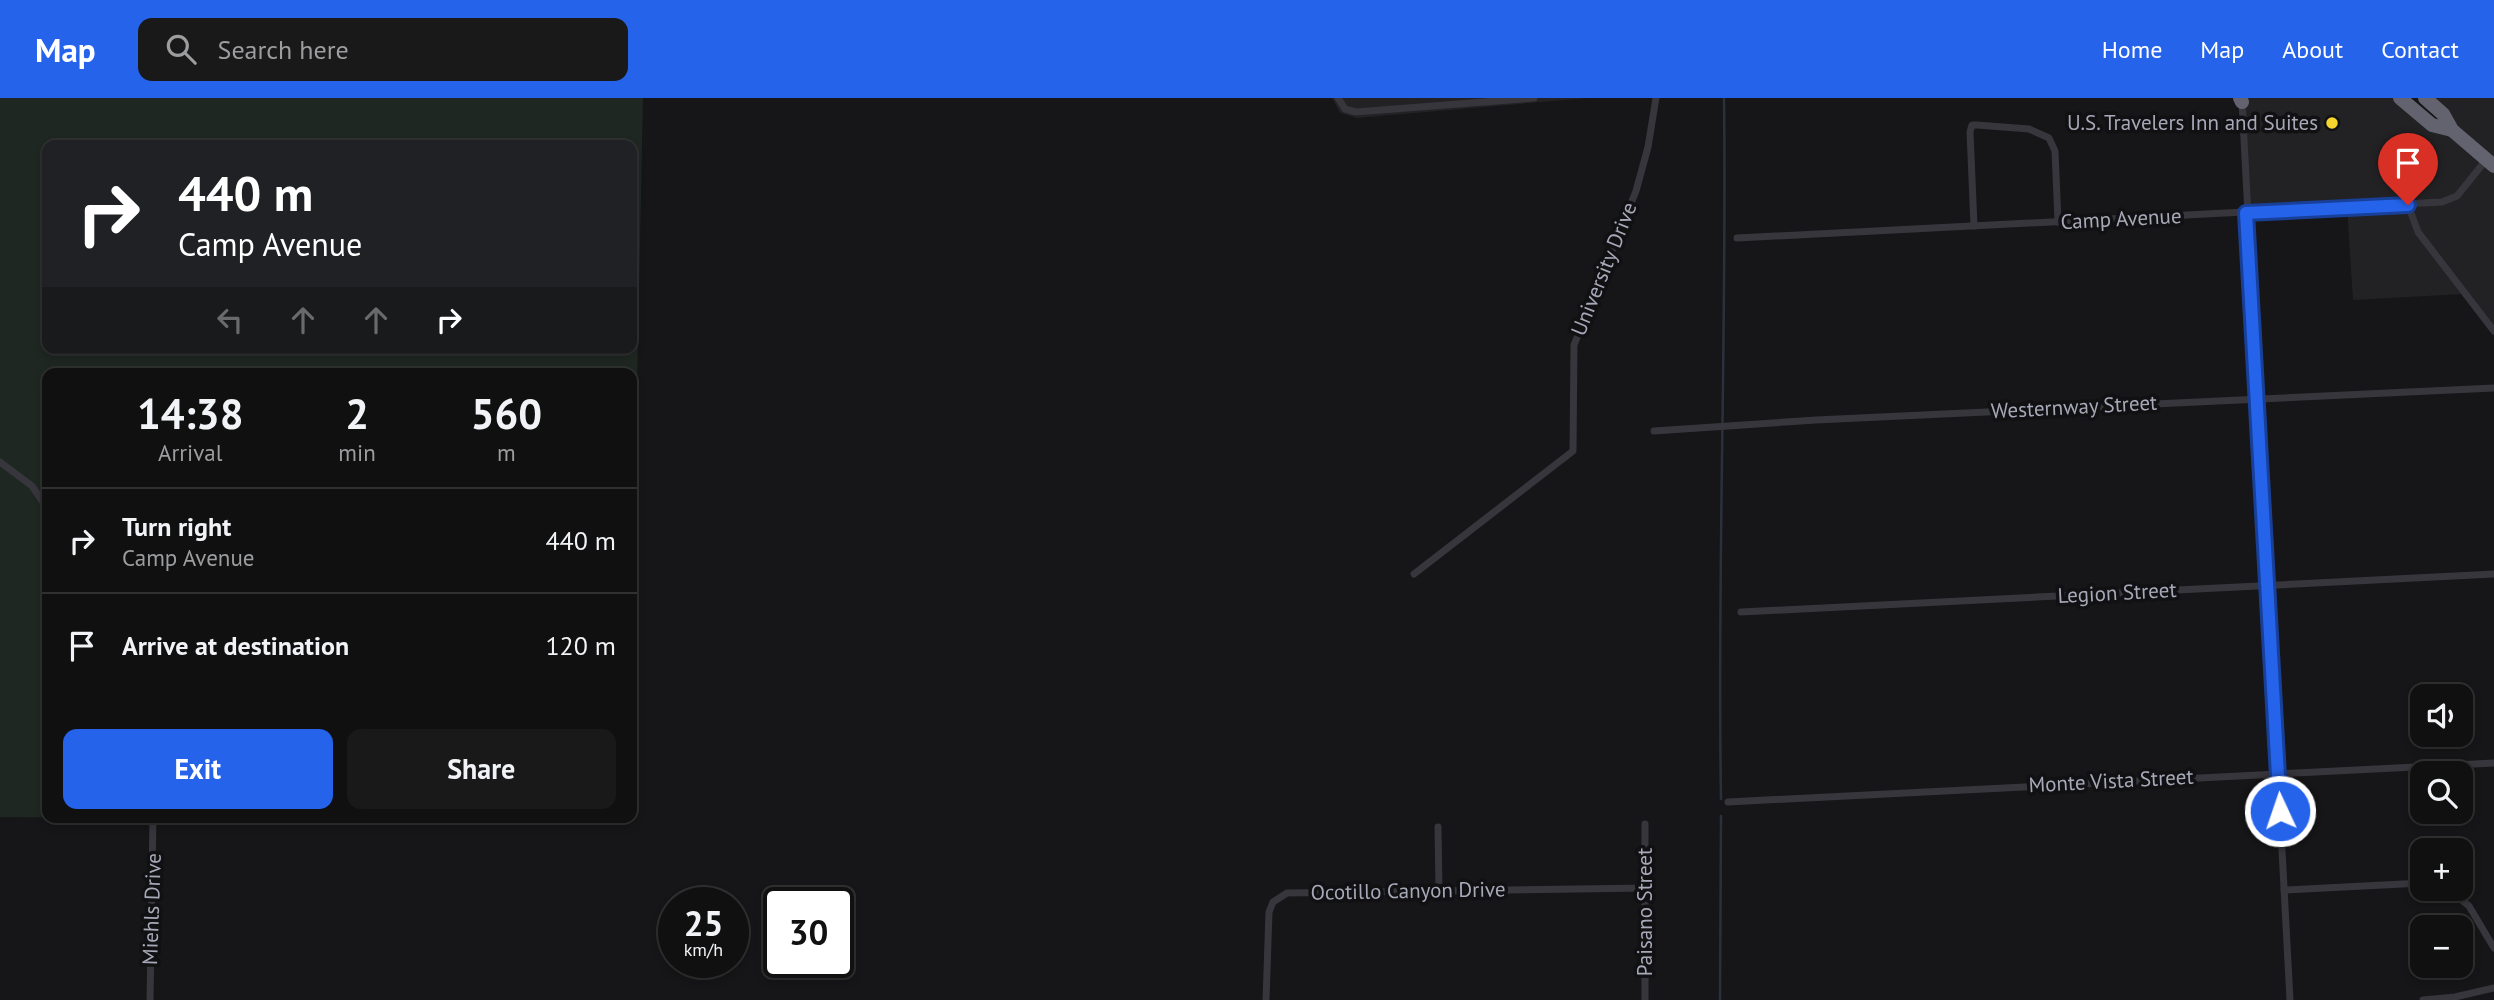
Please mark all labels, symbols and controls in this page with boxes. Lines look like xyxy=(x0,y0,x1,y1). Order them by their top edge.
search box xyxy=(138,18,628,81)
text: Map xyxy=(35,28,96,71)
icon: search xyxy=(162,30,200,68)
text: Search here xyxy=(218,33,349,66)
text: Home xyxy=(2102,34,2162,65)
text: Map xyxy=(2200,34,2244,65)
text: About xyxy=(2282,34,2343,65)
text: Contact xyxy=(2381,34,2459,65)
place label: U.S. Travelers Inn and Suites xyxy=(2067,109,2318,136)
marker: U.S. Travelers Inn and Suites xyxy=(2324,115,2340,131)
pin xyxy=(2378,133,2438,205)
icon: arrive xyxy=(2389,144,2427,182)
text: 440 m xyxy=(178,161,313,225)
icon: right xyxy=(63,168,154,259)
street label: University Drive xyxy=(1564,198,1643,340)
street label: Camp Avenue xyxy=(2060,202,2182,235)
text: Camp Avenue xyxy=(178,223,362,265)
icon: left xyxy=(211,301,249,339)
icon: ahead xyxy=(284,301,322,339)
icon: ahead xyxy=(357,301,395,339)
icon: right xyxy=(430,301,468,339)
text: 14:38 xyxy=(137,386,243,441)
text: 2 xyxy=(345,386,369,441)
text: 560 xyxy=(471,386,542,441)
street label: Westernway Street xyxy=(1990,389,2158,424)
text: Arrival xyxy=(158,438,222,467)
text: min xyxy=(338,438,376,467)
text: m xyxy=(497,438,516,467)
text: Turn right xyxy=(122,510,231,543)
icon: right xyxy=(63,522,101,560)
text: 440 m xyxy=(545,524,616,557)
text: Camp Avenue xyxy=(122,543,255,572)
street label: Legion Street xyxy=(2057,576,2177,609)
icon: arrive xyxy=(63,627,101,665)
text: Arrive at destination xyxy=(122,629,349,662)
text: 120 m xyxy=(545,629,616,662)
map controls xyxy=(2410,684,2473,978)
button: sound xyxy=(2410,684,2473,747)
button: Exit xyxy=(63,729,333,809)
button: Share xyxy=(347,729,616,809)
button: search xyxy=(2410,761,2473,824)
street label: Monte Vista Street xyxy=(2028,763,2194,798)
position arrow xyxy=(2243,774,2317,848)
button: + xyxy=(2410,838,2473,901)
street label: Paisano Street xyxy=(1631,848,1658,976)
street label: Miehls Drive xyxy=(136,853,167,965)
street label: Ocotillo Canyon Drive xyxy=(1310,875,1506,906)
speed limit sign: 30 xyxy=(763,887,854,978)
text: 25 xyxy=(684,900,723,946)
button: − xyxy=(2410,915,2473,978)
text: km/h xyxy=(684,938,723,961)

